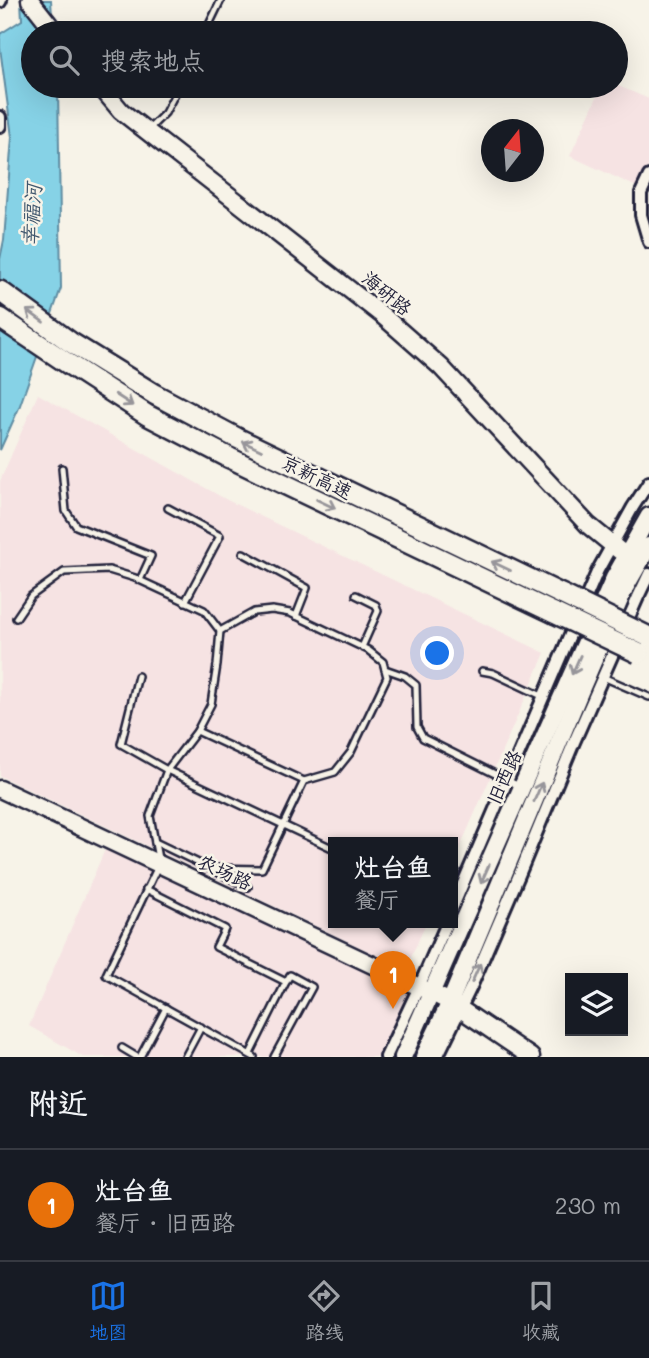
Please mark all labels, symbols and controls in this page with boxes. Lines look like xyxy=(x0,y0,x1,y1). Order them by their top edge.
search box xyxy=(21,21,628,98)
icon: search xyxy=(45,41,83,79)
text: 搜索地点 xyxy=(101,43,205,77)
north arrow xyxy=(481,119,544,182)
water label: 幸福河 xyxy=(15,180,46,247)
street label: 海研路 xyxy=(357,265,417,320)
one-way arrow xyxy=(26,309,45,324)
one-way arrow xyxy=(114,393,133,408)
one-way arrow xyxy=(242,438,263,452)
street label: 京新高速 xyxy=(278,449,357,504)
one-way arrow xyxy=(315,498,336,511)
one-way arrow xyxy=(491,558,512,571)
your location xyxy=(420,636,454,670)
one-way arrow xyxy=(569,654,582,675)
street label: 旧西路 xyxy=(481,746,527,808)
one-way arrow xyxy=(532,781,545,803)
popup xyxy=(328,837,458,928)
street label: 农场路 xyxy=(194,848,256,895)
text: 灶台鱼 xyxy=(354,850,432,884)
one-way arrow xyxy=(478,862,491,884)
text: 餐厅 xyxy=(354,884,400,914)
pin: 1 xyxy=(370,951,416,1009)
one-way arrow xyxy=(471,963,484,984)
map controls xyxy=(565,973,628,1036)
button: layers xyxy=(565,973,628,1036)
text: 附近 xyxy=(28,1082,88,1122)
text: 灶台鱼 xyxy=(95,1173,173,1207)
text: 1 xyxy=(46,1190,56,1220)
text: 230 m xyxy=(555,1190,621,1220)
text: 餐厅 · 旧西路 xyxy=(95,1207,235,1237)
tab: 地图 xyxy=(89,1277,127,1344)
tab: 路线 xyxy=(305,1277,344,1344)
tab: 收藏 xyxy=(522,1277,560,1344)

